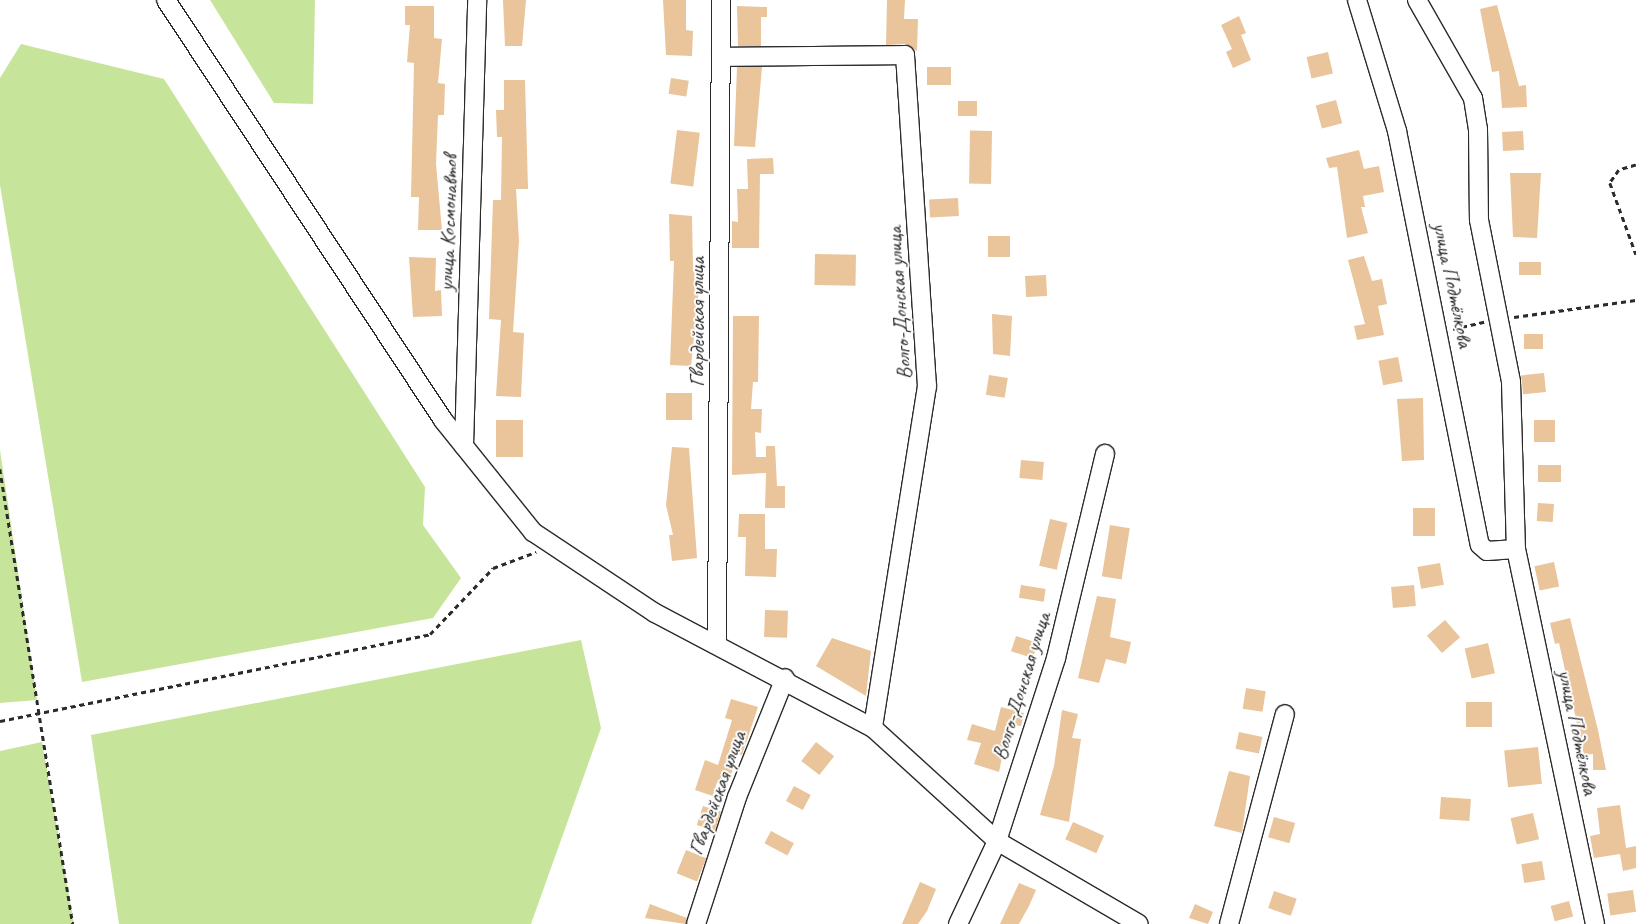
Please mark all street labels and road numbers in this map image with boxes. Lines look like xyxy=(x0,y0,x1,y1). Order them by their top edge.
street label: улица Космонавтов xyxy=(433,153,463,293)
street label: улица Подтёлкова xyxy=(1427,219,1479,351)
street label: Волго-Донская улица xyxy=(881,226,917,380)
street label: Гвардейская улица xyxy=(684,256,710,388)
street label: Волго-Донская улица xyxy=(987,609,1055,763)
street label: улица Подтёлкова xyxy=(1552,666,1604,798)
street label: Гвардейская улица xyxy=(683,727,751,859)

